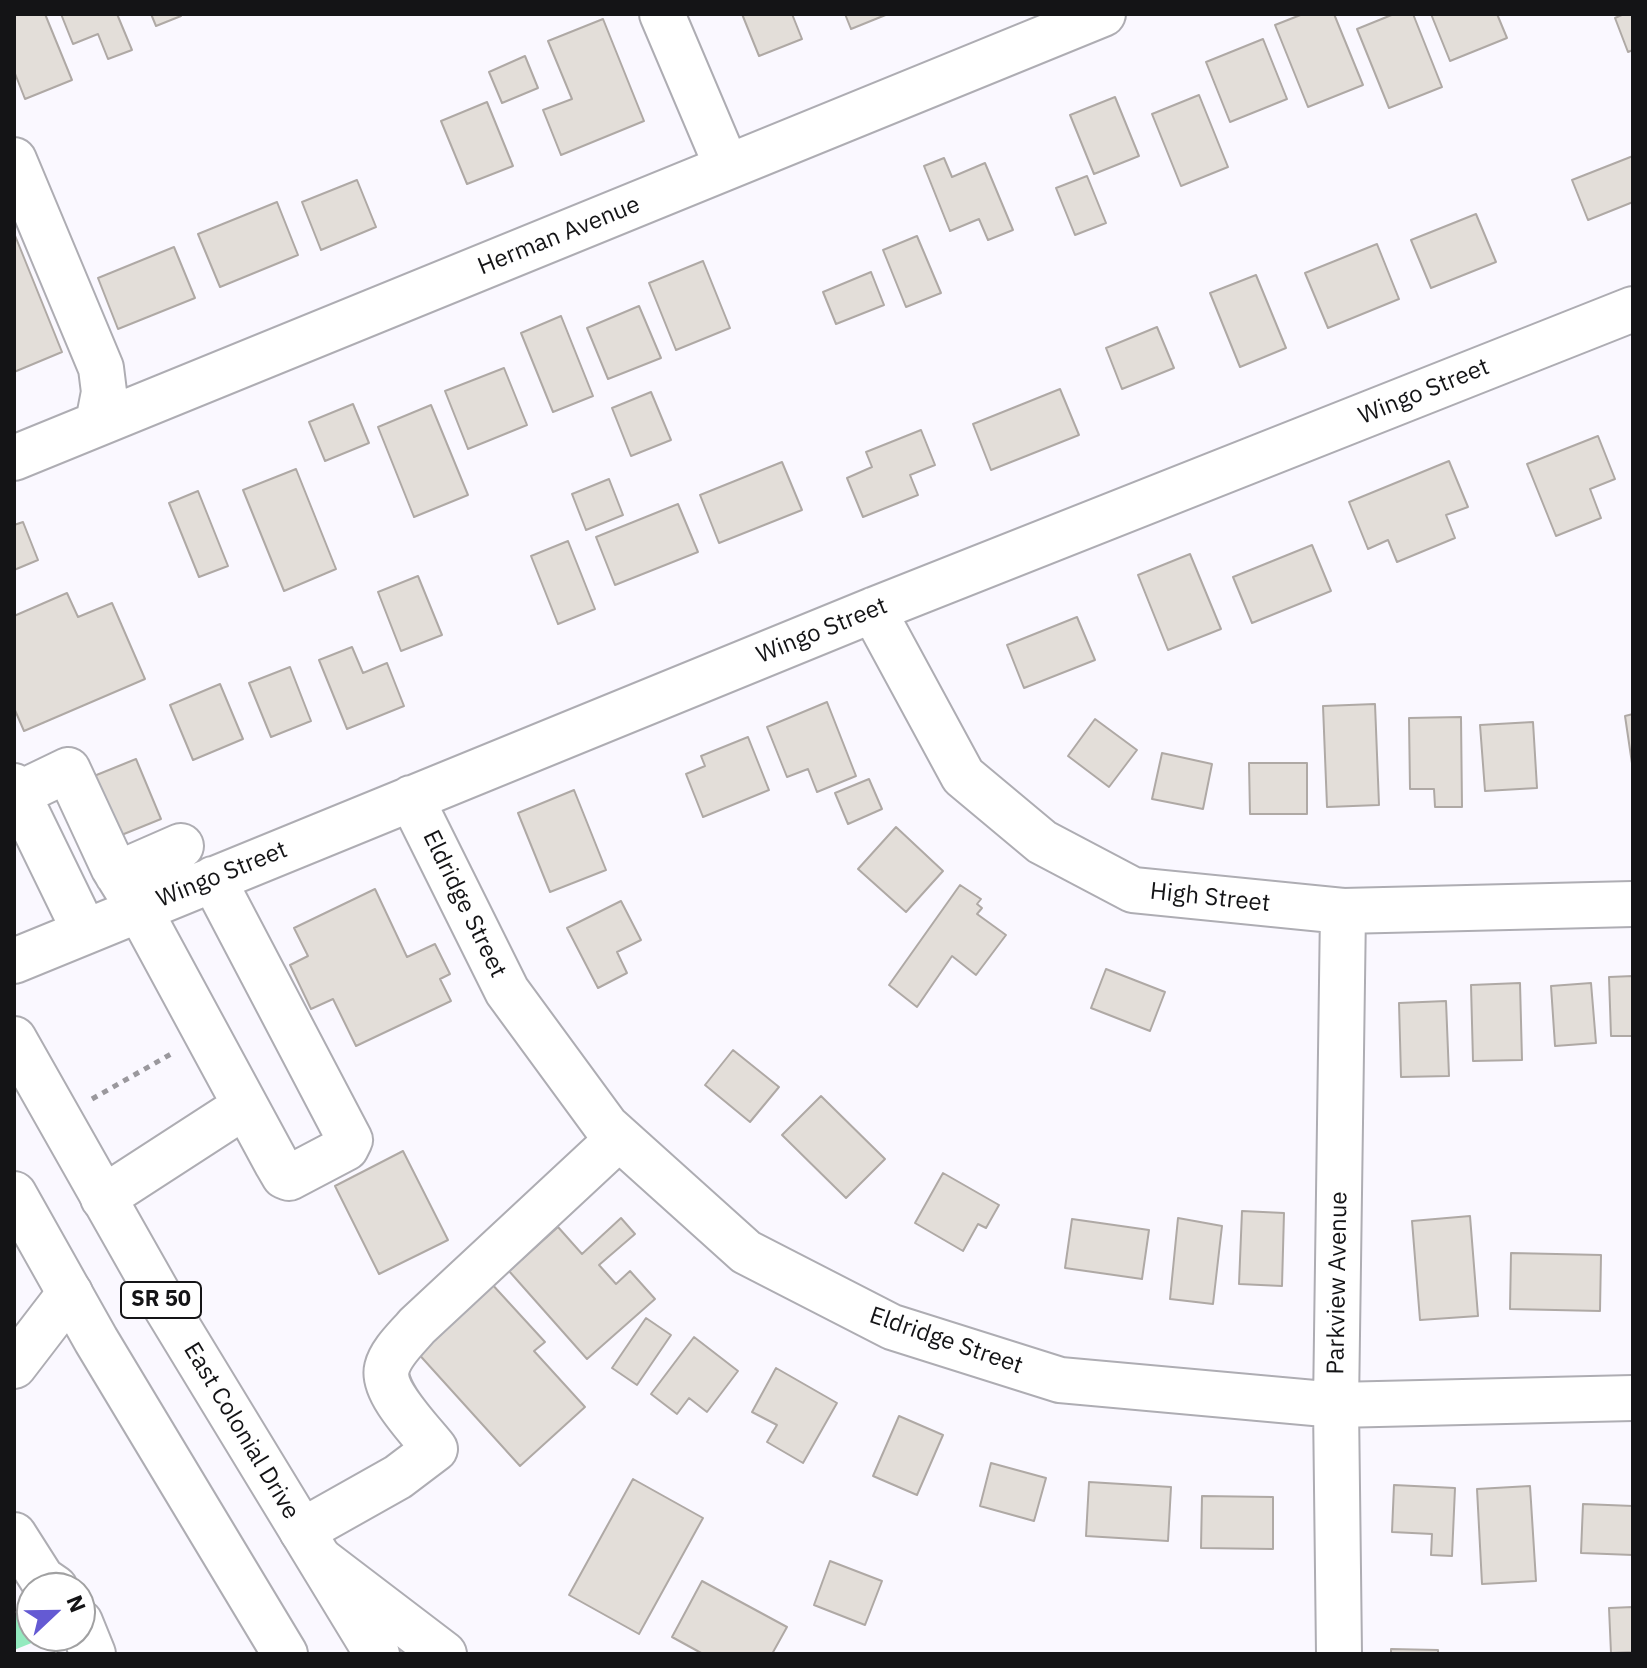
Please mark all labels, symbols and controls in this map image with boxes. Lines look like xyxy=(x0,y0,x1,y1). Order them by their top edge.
street label: Herman Avenue xyxy=(474,190,644,282)
street label: Wingo Street xyxy=(1354,353,1494,431)
street label: Wingo Street xyxy=(752,592,892,670)
street label: Eldridge Street xyxy=(416,826,512,982)
street label: Wingo Street xyxy=(152,836,292,914)
street label: High Street xyxy=(1148,877,1272,919)
street label: Parkview Avenue xyxy=(1322,1191,1354,1375)
road number: SR 50 xyxy=(121,1282,201,1318)
street label: Eldridge Street xyxy=(865,1301,1027,1381)
street label: East Colonial Drive xyxy=(177,1337,305,1525)
north arrow xyxy=(16,1572,96,1652)
text: N xyxy=(60,1591,93,1616)

